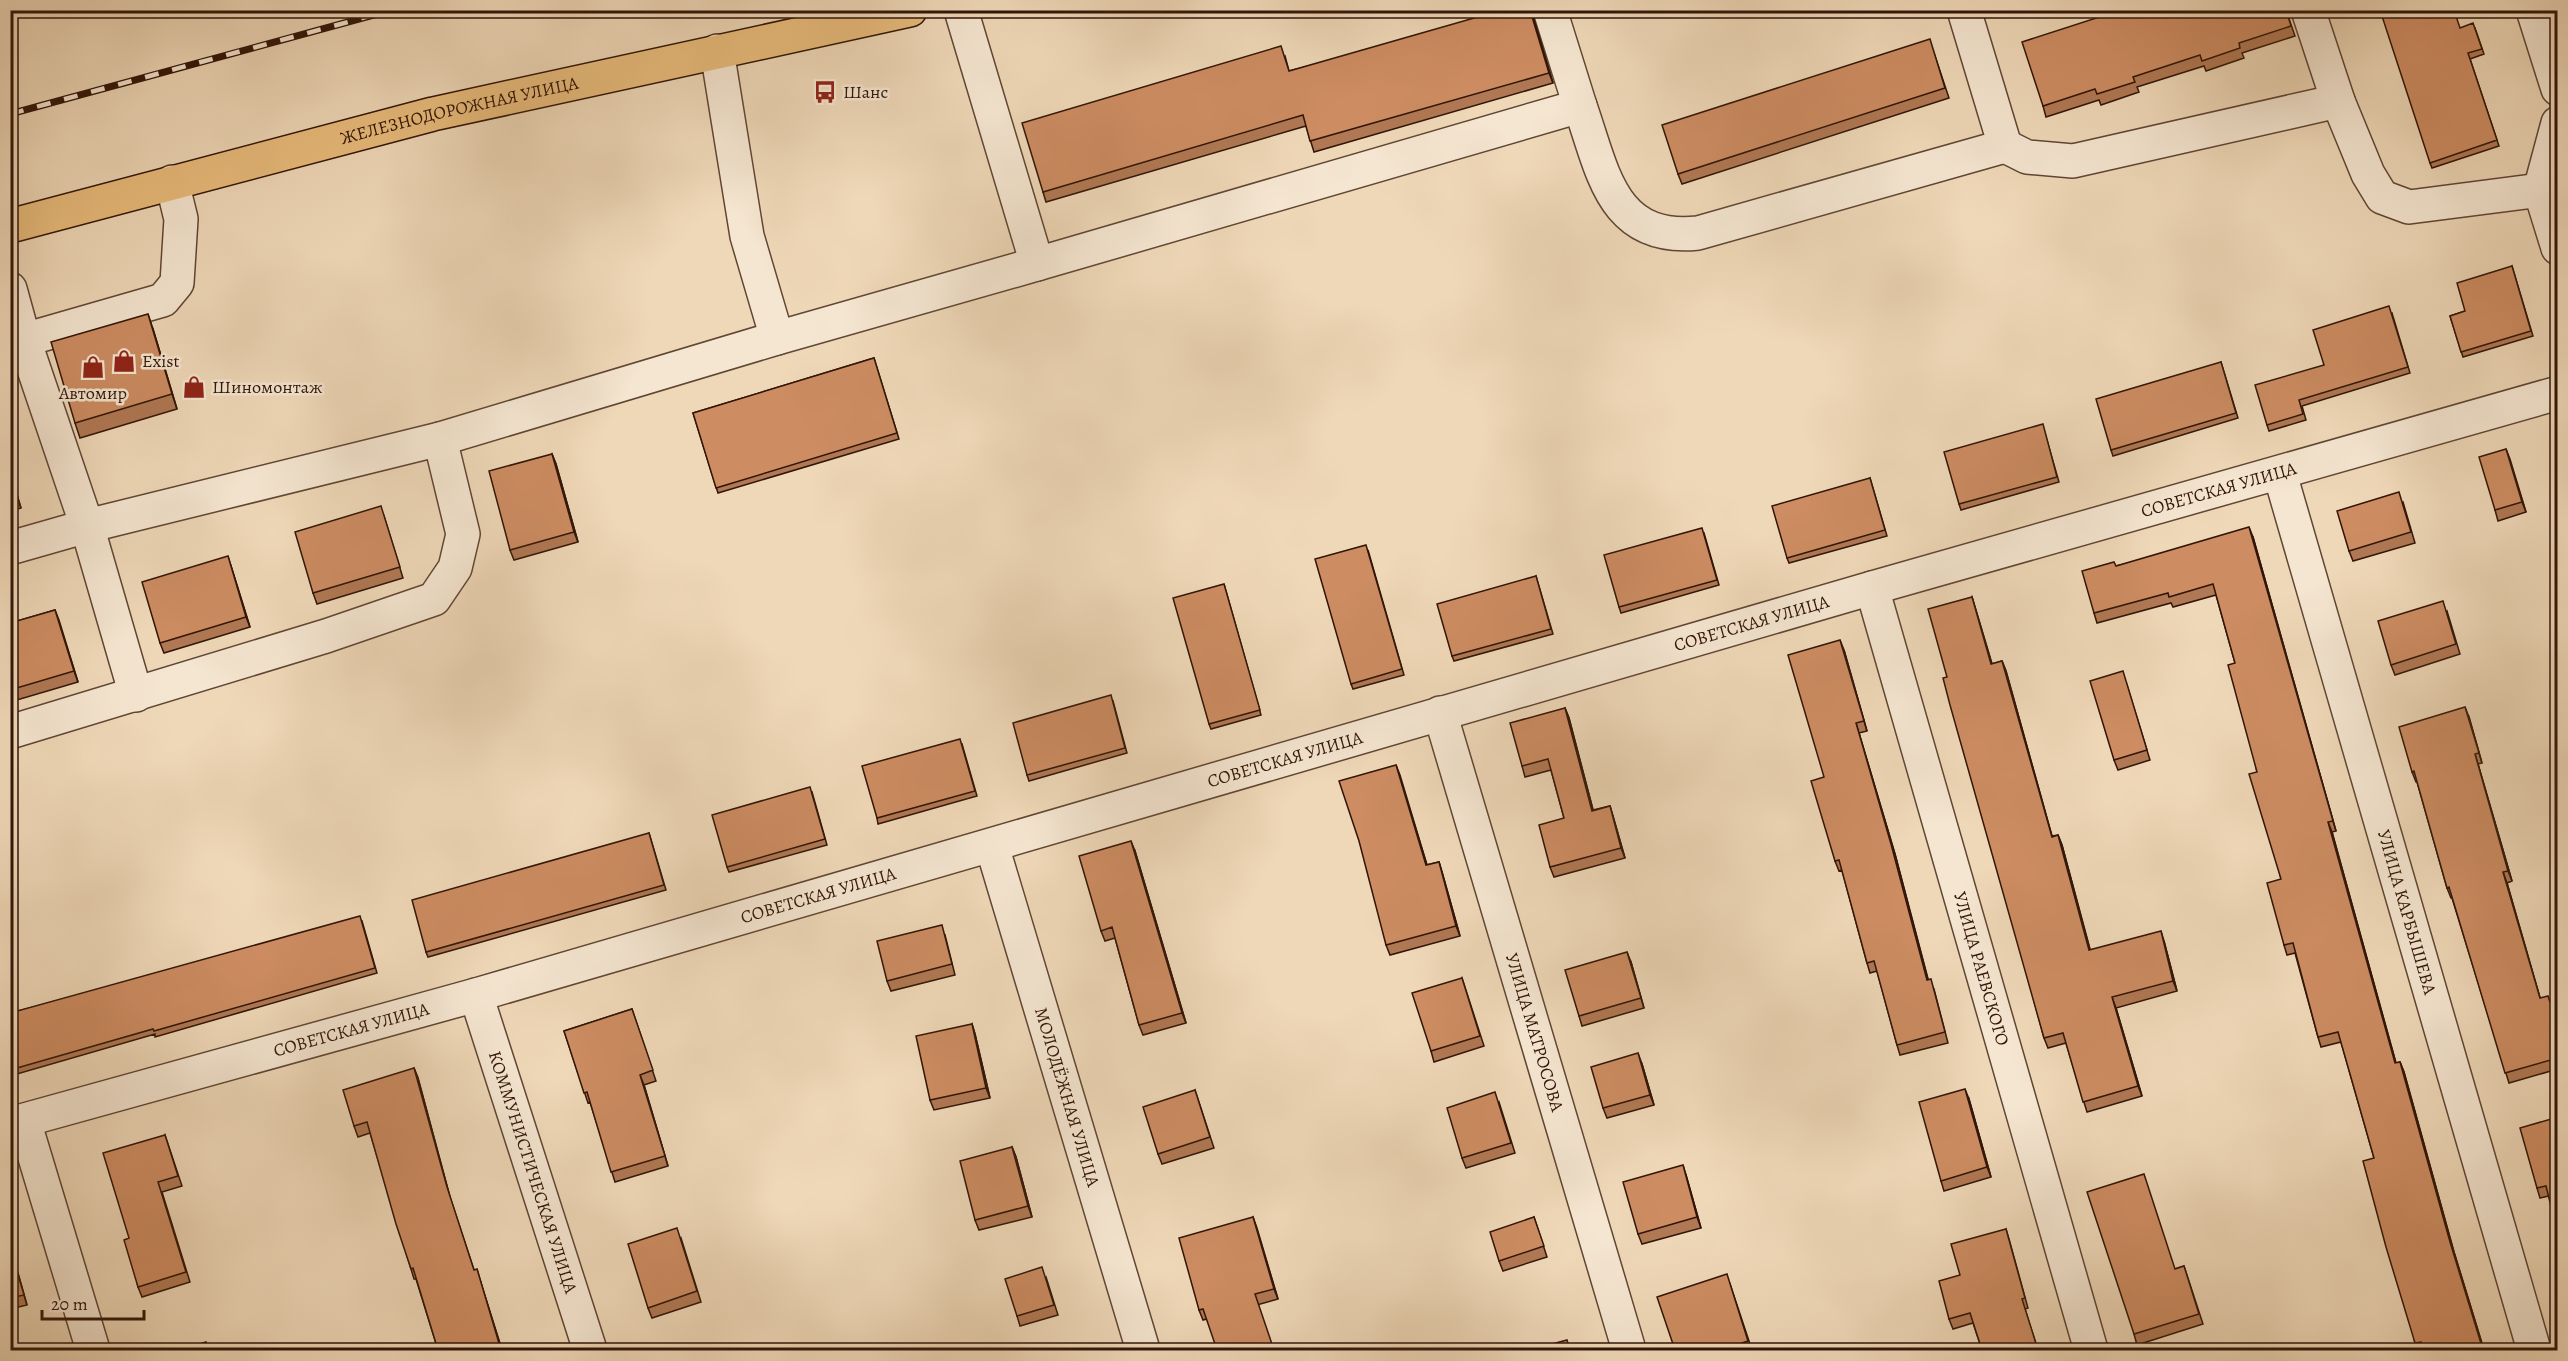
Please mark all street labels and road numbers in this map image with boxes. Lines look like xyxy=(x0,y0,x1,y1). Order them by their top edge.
street label: ЖЕЛЕЗНОДОРОЖНАЯ УЛИЦА xyxy=(338,71,581,150)
street label: СОВЕТСКАЯ УЛИЦА xyxy=(2138,456,2300,523)
street label: СОВЕТСКАЯ УЛИЦА xyxy=(1671,589,1832,657)
street label: СОВЕТСКАЯ УЛИЦА xyxy=(1204,725,1366,793)
street label: УЛИЦА КАРБЫШЕВА xyxy=(2372,827,2442,998)
street label: СОВЕТСКАЯ УЛИЦА xyxy=(738,861,899,929)
street label: УЛИЦА РАЕВСКОГО xyxy=(1948,889,2015,1048)
street label: УЛИЦА МАТРОСОВА xyxy=(1500,950,1570,1115)
street label: СОВЕТСКАЯ УЛИЦА xyxy=(271,996,432,1063)
street label: МОЛОДЁЖНАЯ УЛИЦА xyxy=(1029,1004,1106,1190)
street label: КОММУНИСТИЧЕСКАЯ УЛИЦА xyxy=(483,1048,583,1297)

